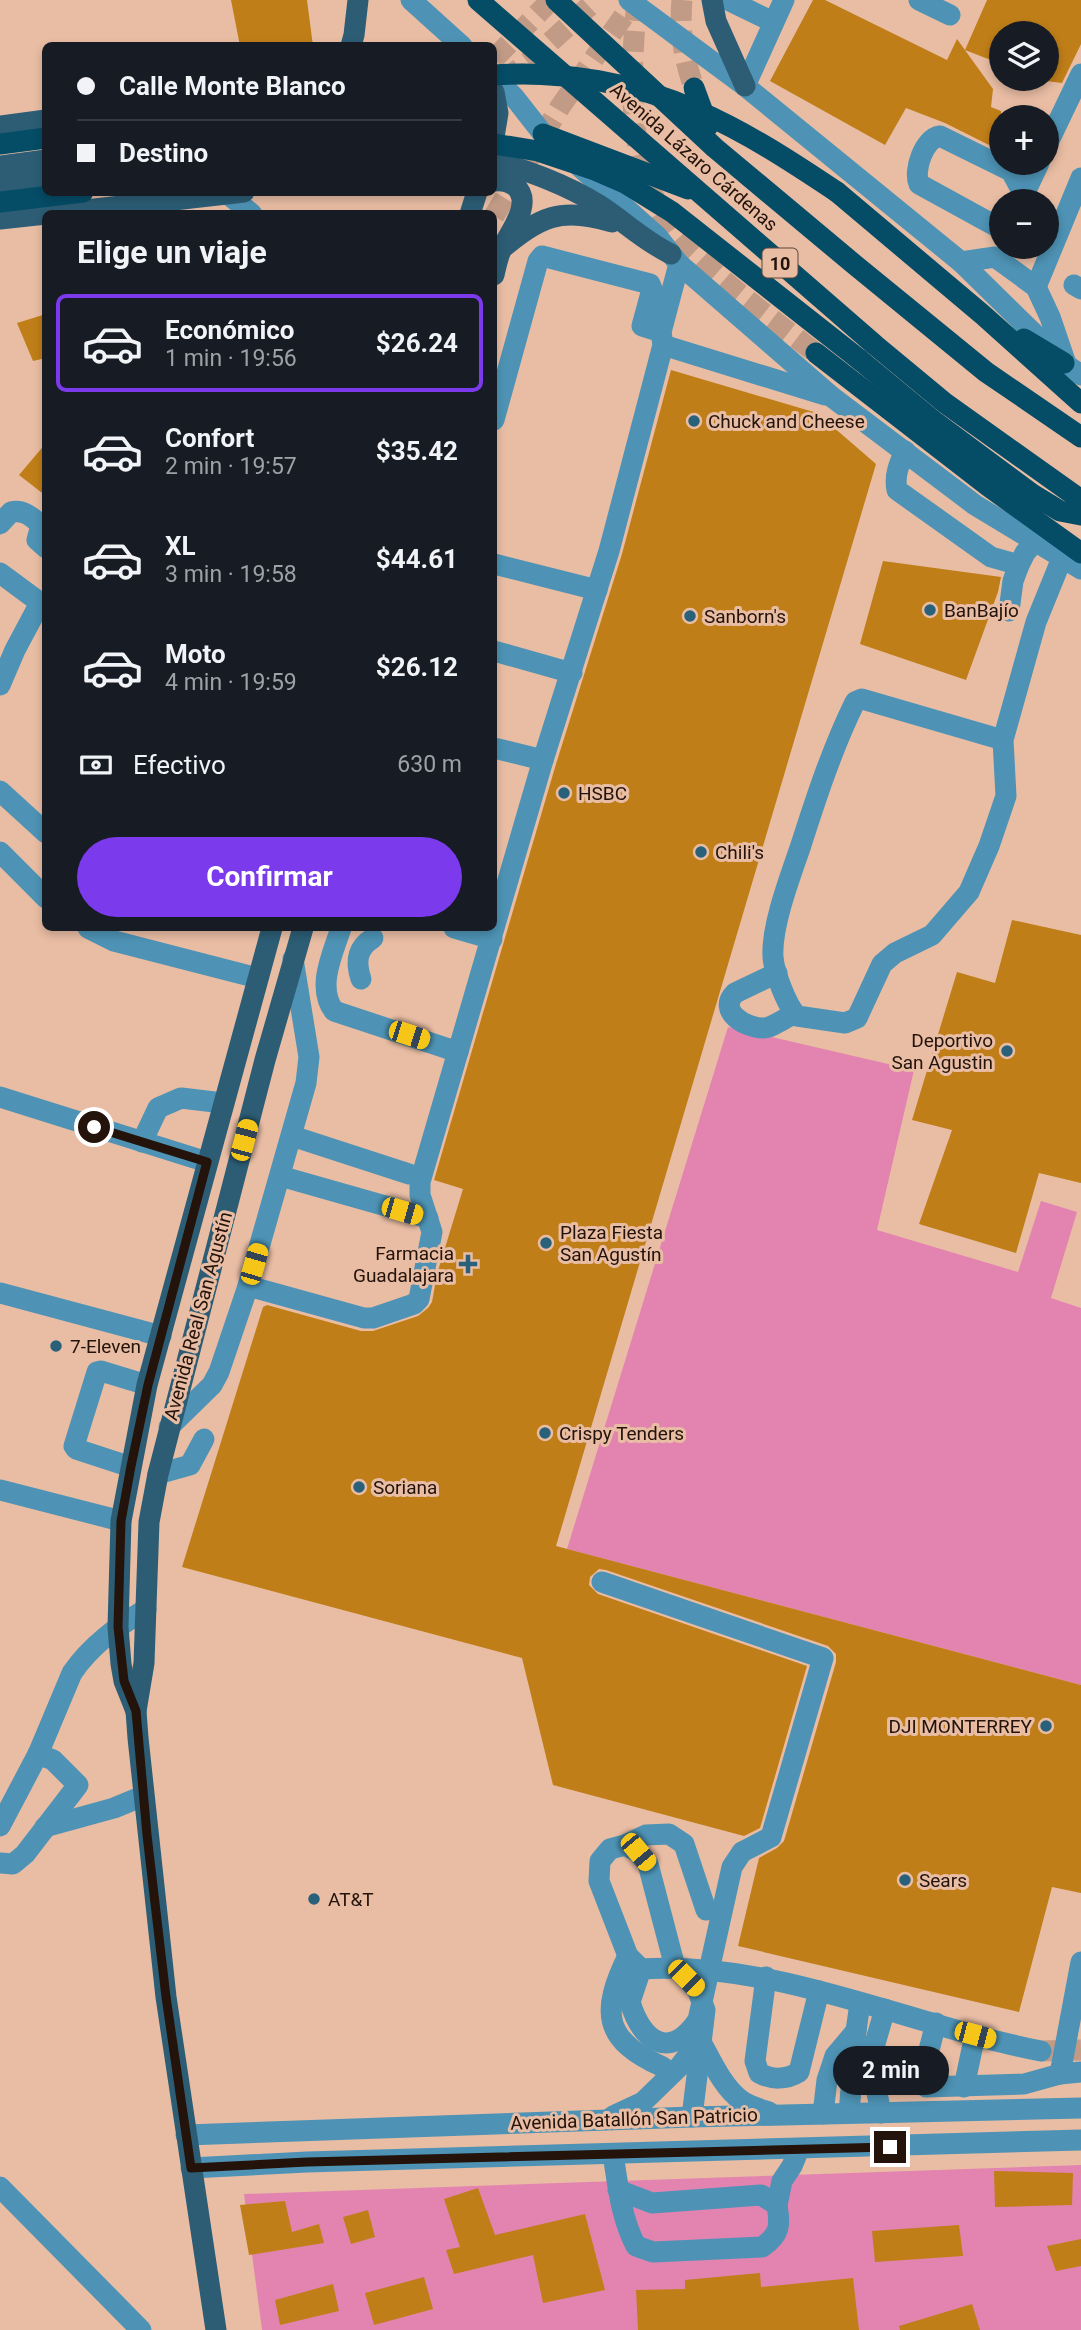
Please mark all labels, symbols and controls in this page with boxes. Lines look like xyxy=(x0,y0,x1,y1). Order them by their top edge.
map controls xyxy=(989,21,1059,259)
button: layers xyxy=(989,21,1059,91)
text: Calle Monte Blanco xyxy=(119,71,346,101)
street label: Avenida Lázaro Cárdenas xyxy=(606,78,782,236)
button: + xyxy=(989,105,1059,175)
text: Destino xyxy=(119,138,208,168)
button: − xyxy=(989,189,1059,259)
text: Elige un viaje xyxy=(77,233,267,271)
road number: 10 xyxy=(762,248,798,278)
icon: car xyxy=(81,312,144,375)
text: Económico xyxy=(165,315,294,345)
text: $26.24 xyxy=(376,328,458,358)
text: 1 min · 19:56 xyxy=(165,345,297,372)
place label: Chuck and Cheese xyxy=(708,410,865,433)
marker: Chuck and Cheese xyxy=(686,413,702,429)
icon: car xyxy=(81,420,144,483)
text: Confort xyxy=(165,423,254,453)
text: $35.42 xyxy=(376,436,458,466)
text: 2 min · 19:57 xyxy=(165,453,297,480)
icon: car xyxy=(81,528,144,591)
text: XL xyxy=(165,531,196,561)
text: $44.61 xyxy=(376,544,458,574)
text: 3 min · 19:58 xyxy=(165,561,297,588)
place label: BanBajío xyxy=(944,599,1019,622)
marker: BanBajío xyxy=(922,602,938,618)
place label: Sanborn's xyxy=(704,605,786,628)
marker: Sanborn's xyxy=(682,608,698,624)
icon: car xyxy=(81,636,144,699)
text: Moto xyxy=(165,639,226,669)
text: $26.12 xyxy=(376,652,458,682)
text: 4 min · 19:59 xyxy=(165,669,297,696)
icon: cash xyxy=(77,746,115,784)
text: Efectivo xyxy=(133,750,226,780)
text: 630 m xyxy=(397,751,462,778)
place label: HSBC xyxy=(578,782,627,805)
marker: HSBC xyxy=(556,785,572,801)
button: Confirmar xyxy=(77,837,462,917)
place label: Chili's xyxy=(715,841,764,864)
marker: Chili's xyxy=(693,844,709,860)
car xyxy=(386,1019,433,1051)
place label: Deportivo San Agustin xyxy=(892,1029,993,1074)
marker: Deportivo San Agustin xyxy=(999,1043,1015,1059)
route start xyxy=(78,1111,110,1143)
car xyxy=(229,1117,260,1163)
car xyxy=(379,1195,426,1227)
street label: Avenida Real San Agustín xyxy=(159,1209,237,1423)
place label: Plaza Fiesta San Agustín xyxy=(560,1221,663,1266)
marker: Plaza Fiesta San Agustín xyxy=(538,1235,554,1251)
car xyxy=(239,1241,270,1287)
place label: Farmacia Guadalajara xyxy=(353,1242,454,1287)
marker: Farmacia Guadalajara xyxy=(460,1256,476,1272)
place label: 7-Eleven xyxy=(70,1335,141,1358)
marker: 7-Eleven xyxy=(48,1338,64,1354)
place label: Crispy Tenders xyxy=(559,1422,684,1445)
marker: Crispy Tenders xyxy=(537,1425,553,1441)
place label: Soriana xyxy=(373,1476,437,1499)
marker: Soriana xyxy=(351,1479,367,1495)
place label: DJI MONTERREY xyxy=(888,1715,1033,1738)
marker: DJI MONTERREY xyxy=(1038,1718,1054,1734)
car xyxy=(617,1829,660,1875)
place label: Sears xyxy=(919,1869,967,1892)
marker: Sears xyxy=(897,1872,913,1888)
place label: AT&T xyxy=(328,1888,374,1911)
marker: AT&T xyxy=(306,1891,322,1907)
car xyxy=(664,1956,709,2000)
car xyxy=(952,2019,999,2051)
callout: 2 min xyxy=(832,2046,948,2094)
text: 2 min xyxy=(862,2057,920,2084)
street label: Avenida Batallón San Patricio xyxy=(510,2103,758,2135)
route end xyxy=(874,2131,906,2163)

